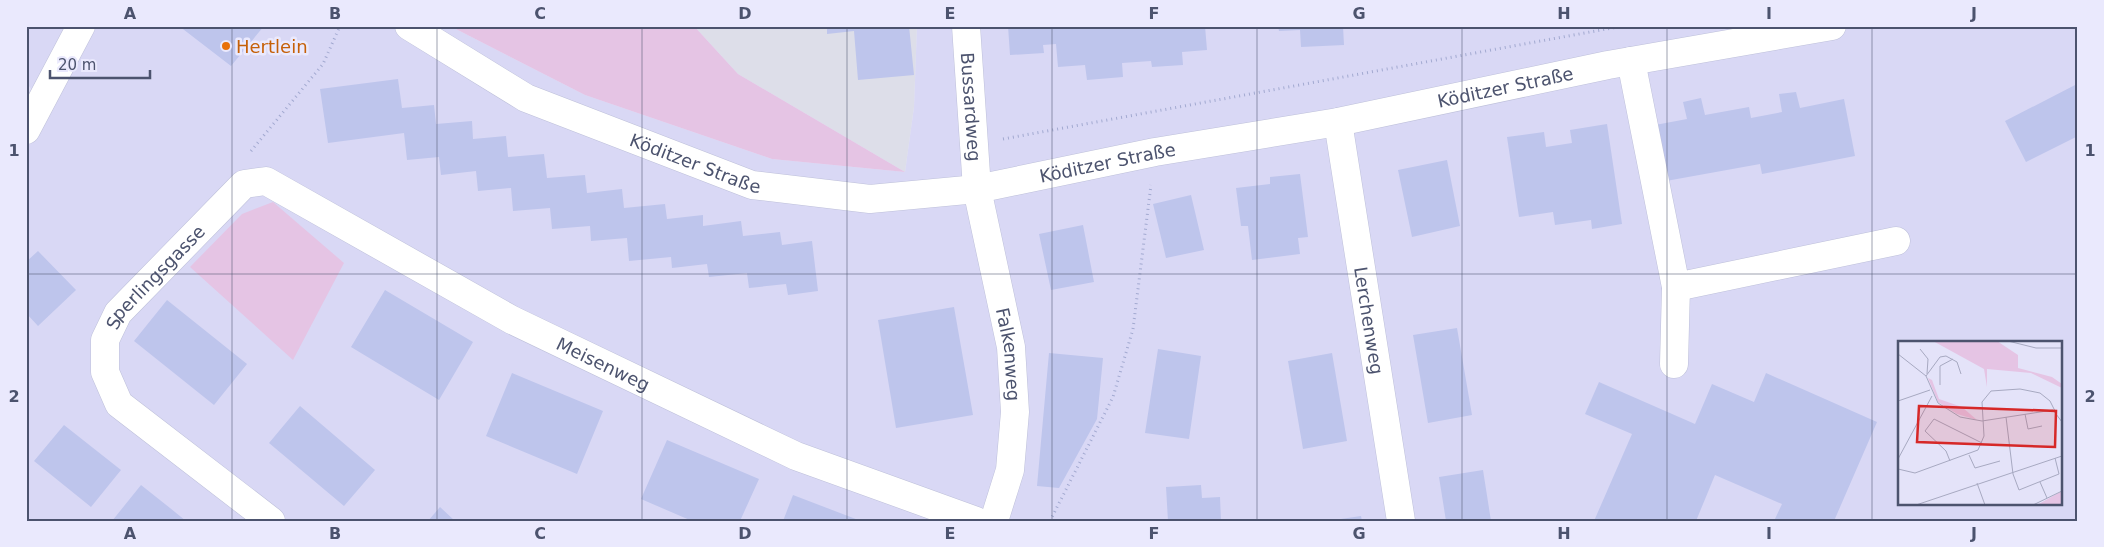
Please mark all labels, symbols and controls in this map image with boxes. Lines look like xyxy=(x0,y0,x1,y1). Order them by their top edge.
text: A xyxy=(124,4,137,23)
text: B xyxy=(329,4,341,23)
text: C xyxy=(534,4,546,23)
text: D xyxy=(738,4,752,23)
text: E xyxy=(945,4,955,23)
text: F xyxy=(1149,4,1159,23)
text: G xyxy=(1352,4,1366,23)
text: H xyxy=(1557,4,1571,23)
text: I xyxy=(1766,4,1772,23)
text: J xyxy=(1970,4,1977,23)
place label: Hertlein xyxy=(236,36,308,57)
marker: Hertlein xyxy=(220,40,232,52)
scale bar xyxy=(50,48,150,80)
street label: Bussardweg xyxy=(957,52,986,162)
text: 20 m xyxy=(58,56,96,74)
street label: Köditzer Straße xyxy=(1435,62,1575,111)
street label: Köditzer Straße xyxy=(627,129,762,196)
street label: Köditzer Straße xyxy=(1037,138,1177,186)
text: 1 xyxy=(8,141,20,160)
text: 1 xyxy=(2084,141,2096,160)
street label: Sperlingsgasse xyxy=(101,220,209,333)
street label: Lerchenweg xyxy=(1350,265,1388,376)
street label: Falkenweg xyxy=(992,306,1025,402)
street label: Meisenweg xyxy=(553,332,653,395)
inset map xyxy=(1898,341,2062,504)
text: 2 xyxy=(8,387,20,406)
text: 2 xyxy=(2084,387,2096,406)
text: A xyxy=(124,524,137,543)
text: B xyxy=(329,524,341,543)
text: C xyxy=(534,524,546,543)
text: D xyxy=(738,524,752,543)
text: E xyxy=(945,524,955,543)
text: F xyxy=(1149,524,1159,543)
text: G xyxy=(1352,524,1366,543)
text: H xyxy=(1557,524,1571,543)
text: I xyxy=(1766,524,1772,543)
text: J xyxy=(1970,524,1977,543)

